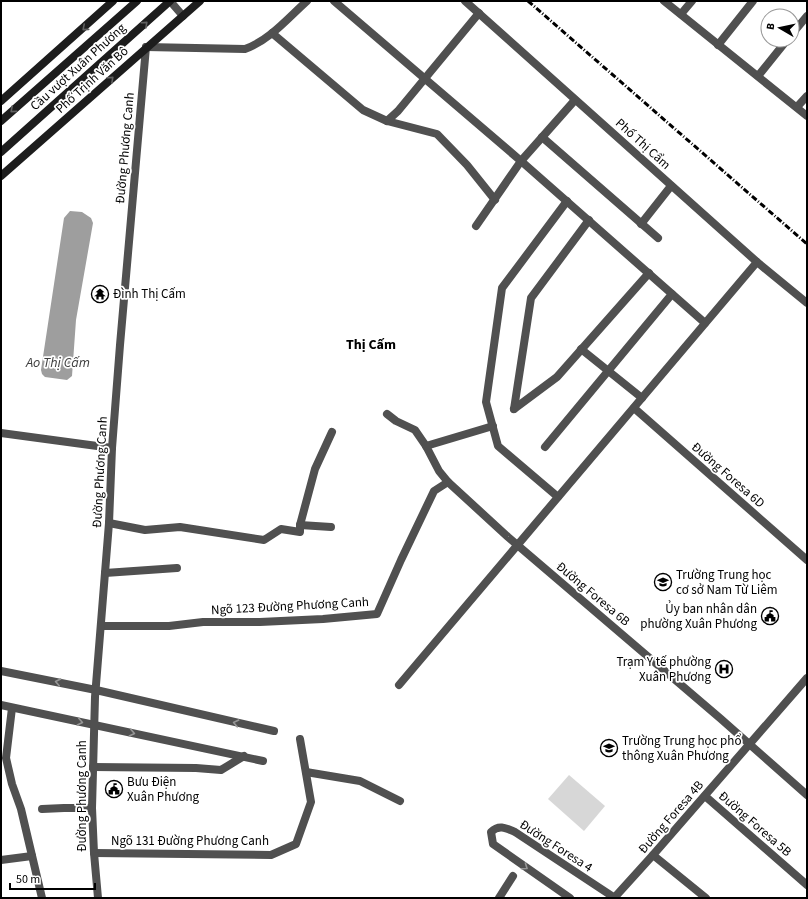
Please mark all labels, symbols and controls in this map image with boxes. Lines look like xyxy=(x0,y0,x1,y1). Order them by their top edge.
north arrow xyxy=(760,8,800,48)
street label: Cầu vượt Xuân Phương xyxy=(26,19,130,115)
one-way arrow xyxy=(140,21,148,28)
text: B xyxy=(763,22,779,31)
one-way arrow xyxy=(82,23,89,30)
street label: Phố Trịnh Văn Bô xyxy=(52,42,132,118)
one-way arrow xyxy=(106,77,114,84)
street label: Đường Phương Canh xyxy=(111,92,139,204)
one-way arrow xyxy=(10,105,18,113)
street label: Phố Thị Cẩm xyxy=(611,114,675,174)
temple icon: Đình Thị Cấm xyxy=(90,284,110,304)
place label: Đình Thị Cấm xyxy=(113,285,186,303)
district label: Thị Cấm xyxy=(346,335,396,355)
water label: Ao Thị Cấm xyxy=(25,353,90,373)
street label: Đường Phương Canh xyxy=(88,416,112,528)
street label: Đường Foresa 6D xyxy=(687,438,769,512)
street label: Đường Foresa 6B xyxy=(552,558,634,631)
place label: Trường Trung học cơ sở Nam Từ Liêm xyxy=(676,566,778,599)
school or university icon: Trường Trung học cơ sở Nam Từ Liêm xyxy=(653,572,673,592)
street label: Ngõ 123 Đường Phương Canh xyxy=(211,593,369,619)
place label: Ủy ban nhân dân phường Xuân Phương xyxy=(640,600,757,633)
public building icon: Ủy ban nhân dân phường Xuân Phương xyxy=(760,606,780,626)
place label: Trạm Y tế phường Xuân Phương xyxy=(616,653,711,686)
hospital icon: Trạm Y tế phường Xuân Phương xyxy=(714,659,734,679)
one-way arrow xyxy=(55,679,61,687)
one-way arrow xyxy=(77,717,83,725)
one-way arrow xyxy=(232,719,239,727)
one-way arrow xyxy=(129,728,136,736)
place label: Trường Trung học phổ thông Xuân Phương xyxy=(622,732,741,765)
school or university icon: Trường Trung học phổ thông Xuân Phương xyxy=(599,738,619,758)
street label: Đường Phương Canh xyxy=(73,740,91,852)
place label: Bưu Điện Xuân Phương xyxy=(127,773,200,806)
street label: Đường Foresa 4B xyxy=(634,776,708,857)
public building icon: Bưu Điện Xuân Phương xyxy=(104,779,124,799)
street label: Đường Foresa 5B xyxy=(715,787,796,861)
street label: Đường Foresa 4 xyxy=(516,816,596,877)
street label: Ngõ 131 Đường Phương Canh xyxy=(111,832,269,850)
one-way arrow xyxy=(521,862,528,870)
scale bar xyxy=(10,865,95,891)
text: 50 m xyxy=(16,871,40,888)

